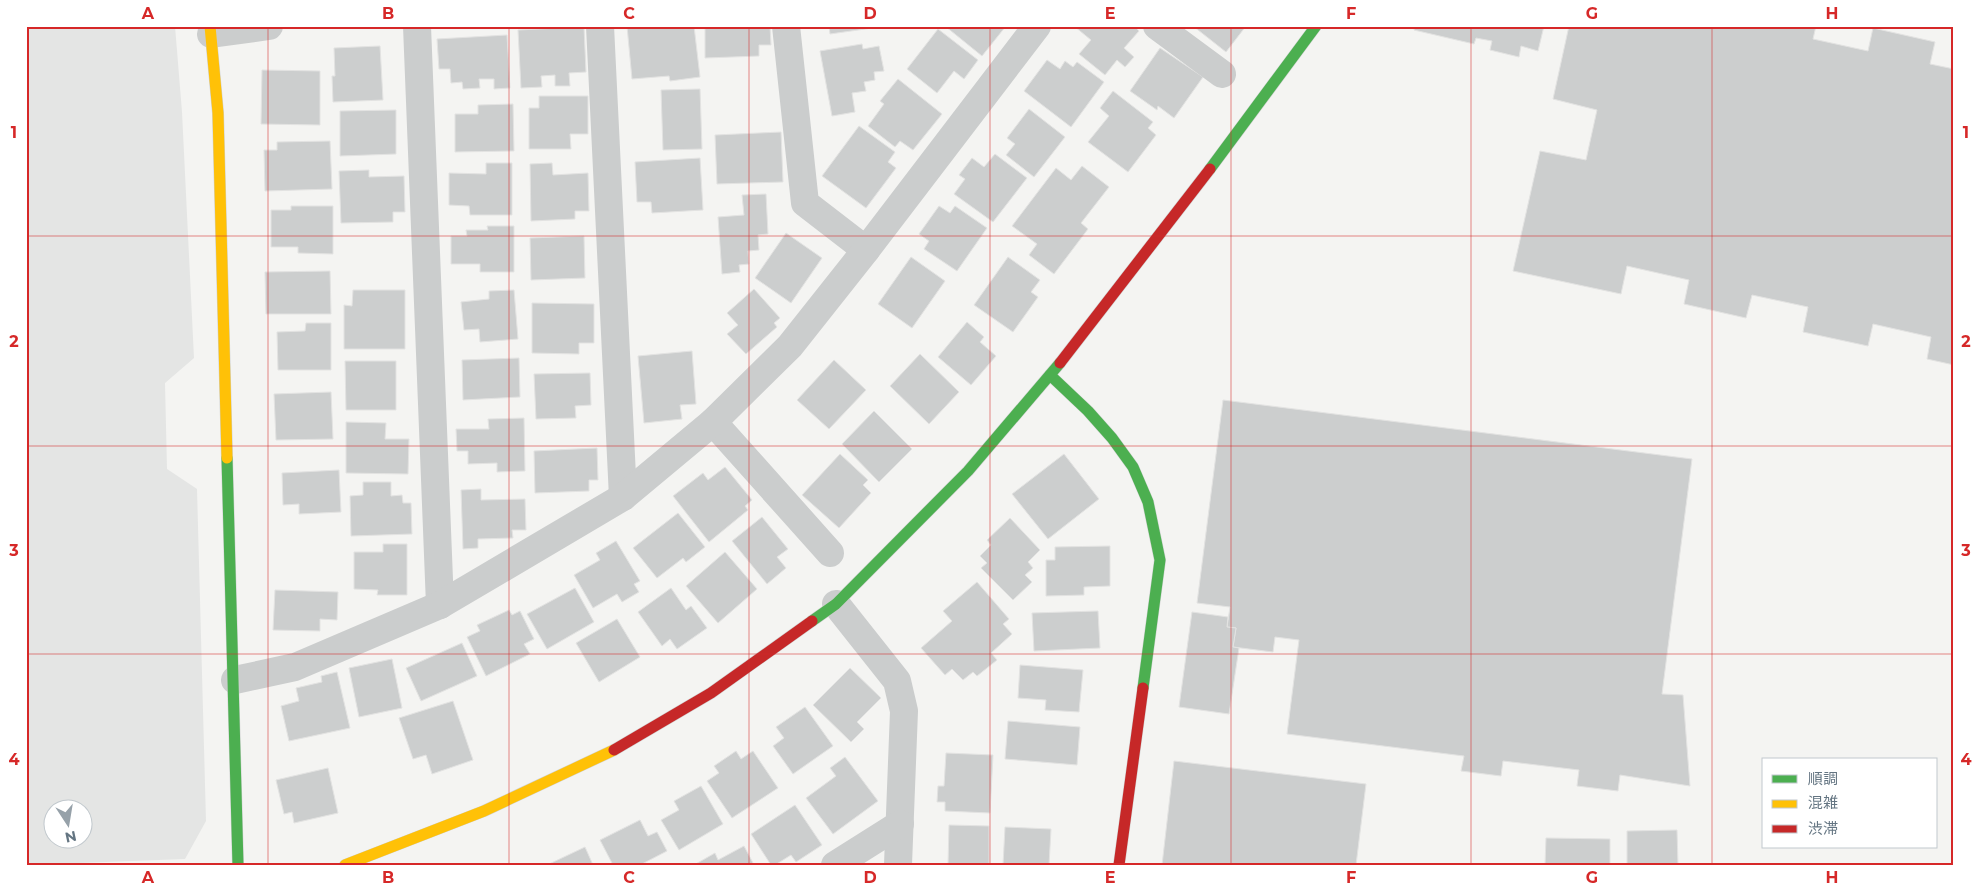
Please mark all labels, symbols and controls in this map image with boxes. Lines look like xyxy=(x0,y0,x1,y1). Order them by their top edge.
text: A xyxy=(141,4,155,23)
text: B xyxy=(382,4,394,23)
text: C xyxy=(623,4,635,23)
text: D xyxy=(863,4,877,23)
text: E xyxy=(1105,4,1115,23)
text: F xyxy=(1346,4,1356,23)
text: G xyxy=(1586,4,1598,23)
text: H xyxy=(1826,4,1838,23)
text: 1 xyxy=(11,123,17,142)
text: 1 xyxy=(1963,123,1969,142)
text: 2 xyxy=(9,332,19,351)
text: 2 xyxy=(1961,332,1971,351)
text: 3 xyxy=(8,541,19,560)
text: 3 xyxy=(1960,541,1971,560)
text: 4 xyxy=(8,750,20,769)
text: 4 xyxy=(1960,750,1972,769)
legend xyxy=(1762,758,1938,848)
text: 順調 xyxy=(1808,769,1838,788)
text: 混雑 xyxy=(1808,793,1838,812)
north arrow xyxy=(42,798,92,848)
text: 渋滞 xyxy=(1808,819,1838,838)
text: N xyxy=(63,827,78,847)
text: A xyxy=(141,868,155,887)
text: B xyxy=(382,868,394,887)
text: C xyxy=(623,868,635,887)
text: D xyxy=(863,868,877,887)
text: E xyxy=(1105,868,1115,887)
text: F xyxy=(1346,868,1356,887)
text: G xyxy=(1586,868,1598,887)
text: H xyxy=(1826,868,1838,887)

